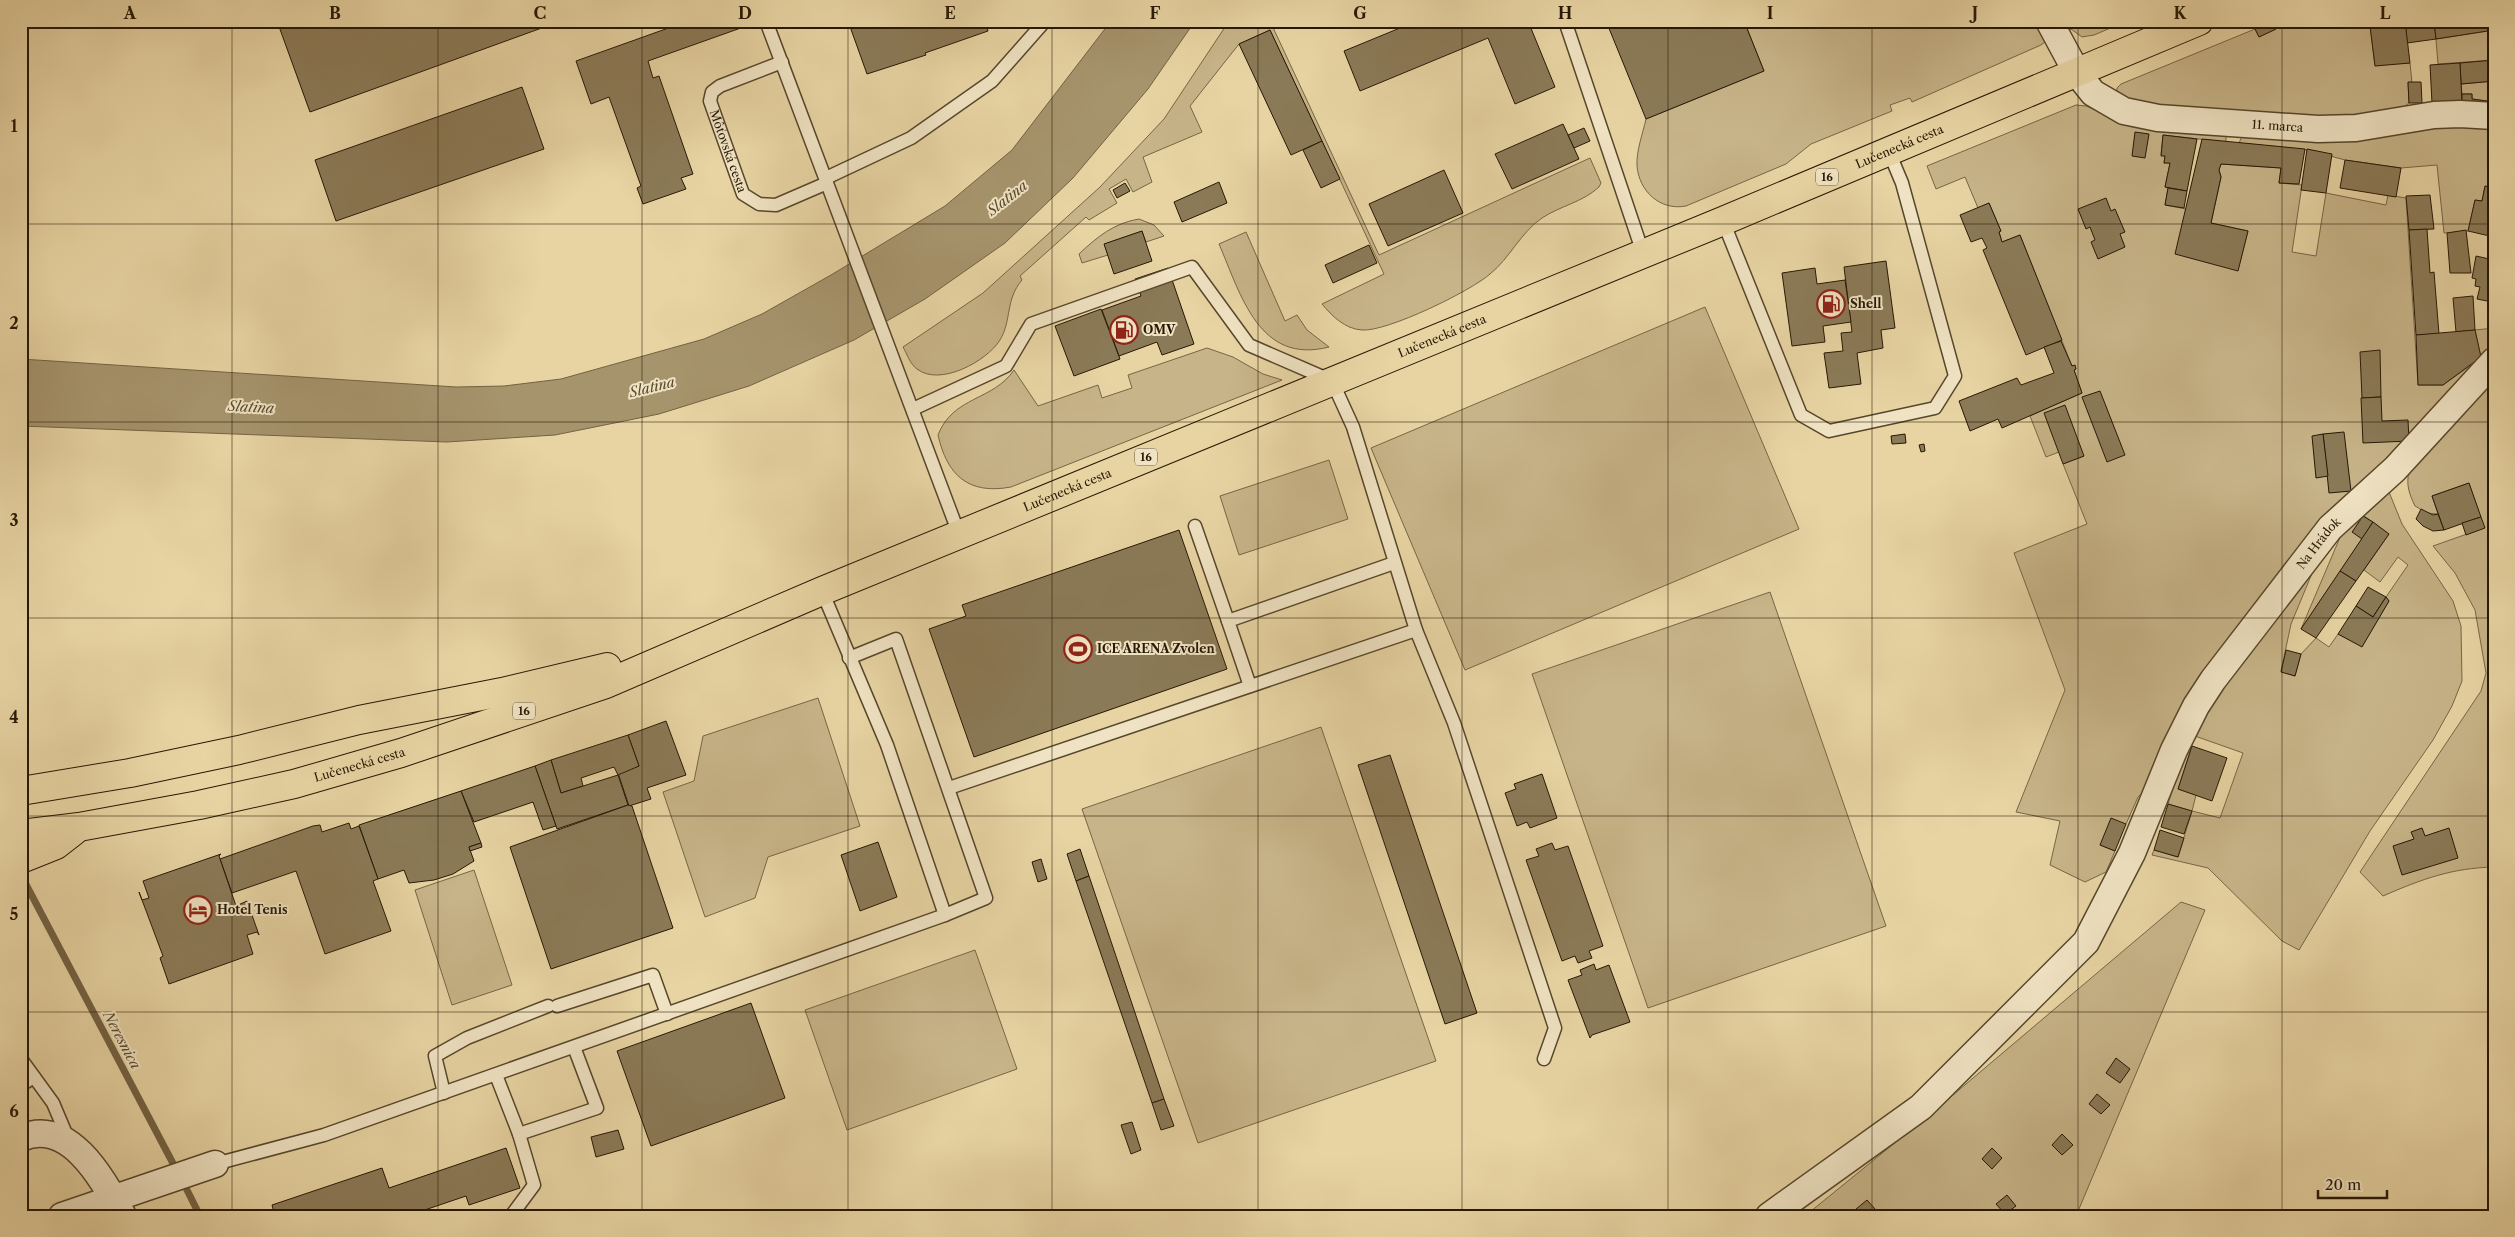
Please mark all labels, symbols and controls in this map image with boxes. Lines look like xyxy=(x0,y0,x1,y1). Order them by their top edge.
text: A xyxy=(123,3,137,23)
text: B xyxy=(329,3,341,23)
text: C xyxy=(534,3,546,23)
text: D xyxy=(738,3,752,23)
text: E xyxy=(944,3,956,23)
text: F xyxy=(1150,3,1161,23)
text: G xyxy=(1353,3,1367,23)
text: H xyxy=(1558,3,1572,23)
text: I xyxy=(1767,3,1774,23)
text: J xyxy=(1969,3,1978,23)
text: K xyxy=(2174,3,2188,23)
text: L xyxy=(2379,3,2391,23)
street label: Môťovská cesta xyxy=(707,108,750,195)
text: 1 xyxy=(10,116,18,136)
street label: 11. marca xyxy=(2251,116,2304,135)
street label: Lučenecká cesta xyxy=(1853,121,1946,171)
road number: 16 xyxy=(1816,168,1838,186)
water label: Slatina xyxy=(982,176,1031,220)
fuel station icon: Shell xyxy=(1816,289,1846,319)
place label: Shell xyxy=(1850,296,1882,311)
street label: Lučenecká cesta xyxy=(1396,311,1489,361)
text: 2 xyxy=(9,313,19,333)
fuel station icon: OMV xyxy=(1109,315,1139,345)
place label: OMV xyxy=(1143,322,1176,337)
water label: Slatina xyxy=(626,373,677,402)
water label: Slatina xyxy=(226,397,275,417)
road number: 16 xyxy=(1135,448,1157,466)
street label: Lučenecká cesta xyxy=(1021,465,1114,514)
text: 3 xyxy=(9,510,19,530)
street label: Na Hrádok xyxy=(2293,513,2345,572)
sports icon: ICE ARENA Zvolen xyxy=(1063,634,1093,664)
place label: ICE ARENA Zvolen xyxy=(1097,641,1215,656)
road number: 16 xyxy=(513,702,535,719)
text: 4 xyxy=(9,707,19,727)
street label: Lučenecká cesta xyxy=(312,744,407,785)
hotel icon: Hotel Tenis xyxy=(183,895,213,925)
place label: Hotel Tenis xyxy=(217,902,288,917)
text: 5 xyxy=(10,904,19,924)
water label: Neresnica xyxy=(99,1007,145,1073)
text: 6 xyxy=(9,1101,19,1121)
scale bar xyxy=(2318,1167,2386,1199)
text: 20 m xyxy=(2325,1175,2361,1194)

